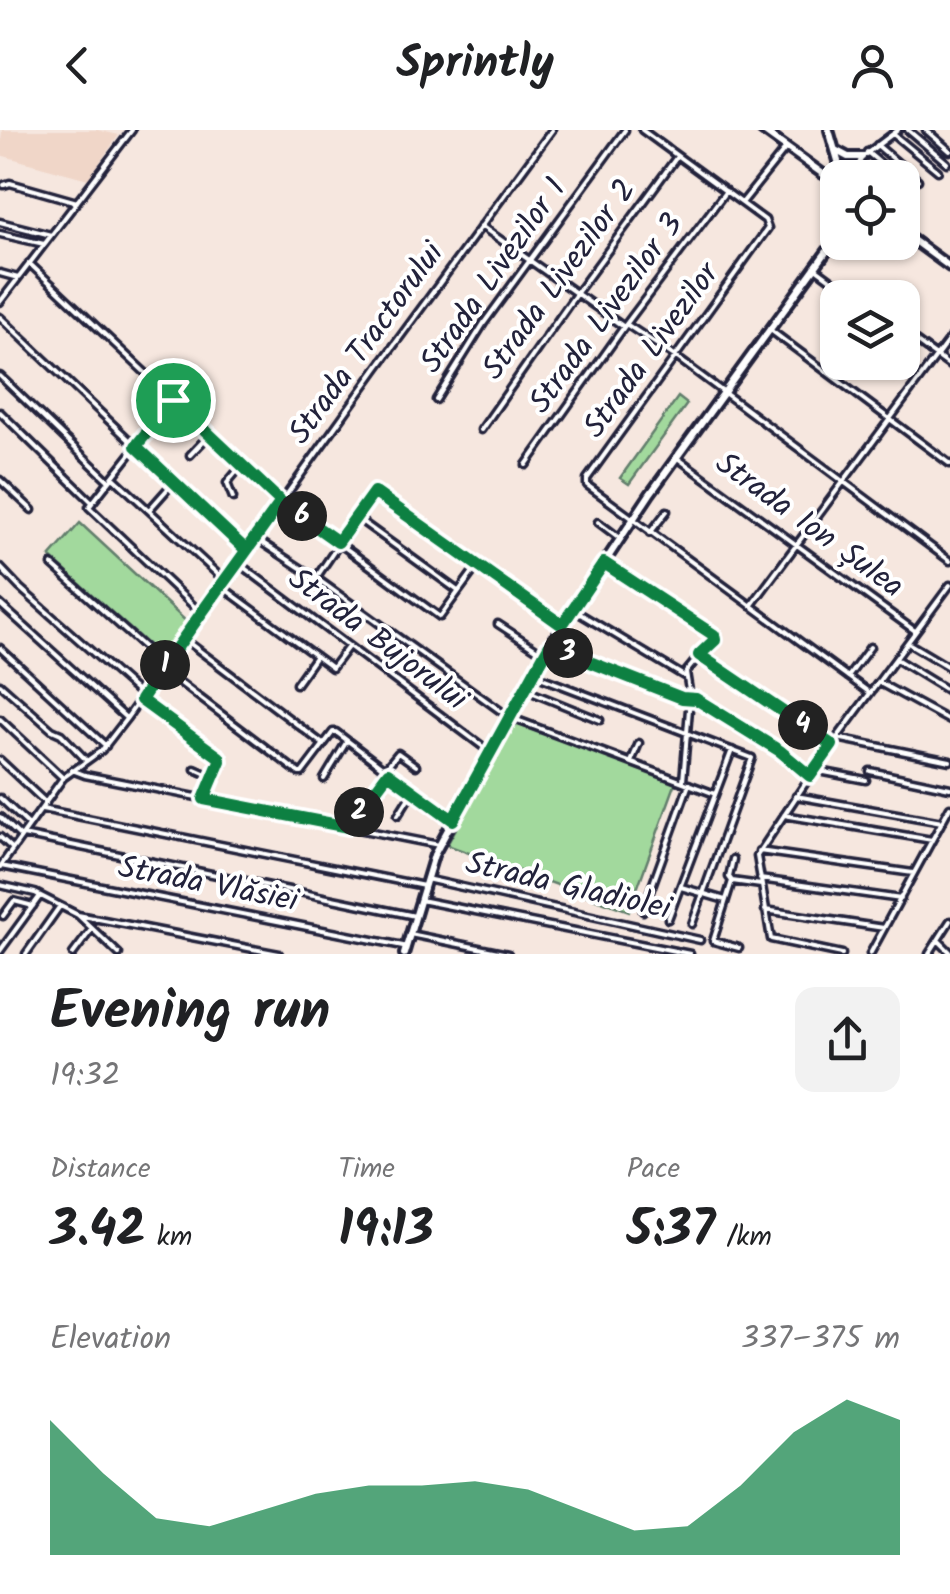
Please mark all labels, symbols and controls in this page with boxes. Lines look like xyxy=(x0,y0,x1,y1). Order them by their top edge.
text: Sprintly xyxy=(396,29,554,101)
icon: back xyxy=(50,38,105,93)
icon: person xyxy=(845,38,900,93)
map controls xyxy=(820,160,920,380)
button: locate xyxy=(820,160,920,260)
street label: Strada Livezilor 1 xyxy=(407,167,581,385)
street label: Strada Livezilor 2 xyxy=(469,169,651,391)
street label: Strada Livezilor 3 xyxy=(522,207,692,421)
street label: Strada Tractorului xyxy=(276,231,459,456)
street label: Strada Livezilor xyxy=(576,256,728,446)
button: layers xyxy=(820,280,920,380)
pin xyxy=(131,358,216,443)
icon: arrive xyxy=(146,373,201,428)
street label: Strada Ion Șulea xyxy=(704,440,914,612)
pin: 6 xyxy=(277,491,327,541)
text: 6 xyxy=(294,493,310,538)
street label: Strada Bujorului xyxy=(276,555,479,726)
pin: 3 xyxy=(543,628,593,678)
text: 3 xyxy=(560,630,576,675)
pin: 1 xyxy=(140,640,190,690)
text: 1 xyxy=(161,642,169,687)
pin: 4 xyxy=(778,700,828,750)
text: 4 xyxy=(795,702,811,747)
pin: 2 xyxy=(334,787,384,837)
text: 2 xyxy=(351,789,367,834)
street label: Strada Gladiolei xyxy=(460,839,677,936)
street label: Strada Vlăsiei xyxy=(114,843,304,928)
text: Evening run xyxy=(50,970,330,1057)
button: share xyxy=(795,987,900,1092)
text: 19:32 xyxy=(50,1051,120,1102)
text: Distance xyxy=(50,1147,151,1192)
text: Time xyxy=(338,1147,395,1192)
text: Pace xyxy=(627,1147,680,1192)
text: 3.42 xyxy=(50,1192,146,1272)
text: 19:13 xyxy=(338,1192,433,1272)
text: 5:37 xyxy=(627,1192,715,1272)
text: km xyxy=(146,1215,192,1260)
text: /km xyxy=(715,1215,772,1260)
text: Elevation xyxy=(50,1314,171,1365)
text: 337–375 m xyxy=(741,1314,900,1365)

